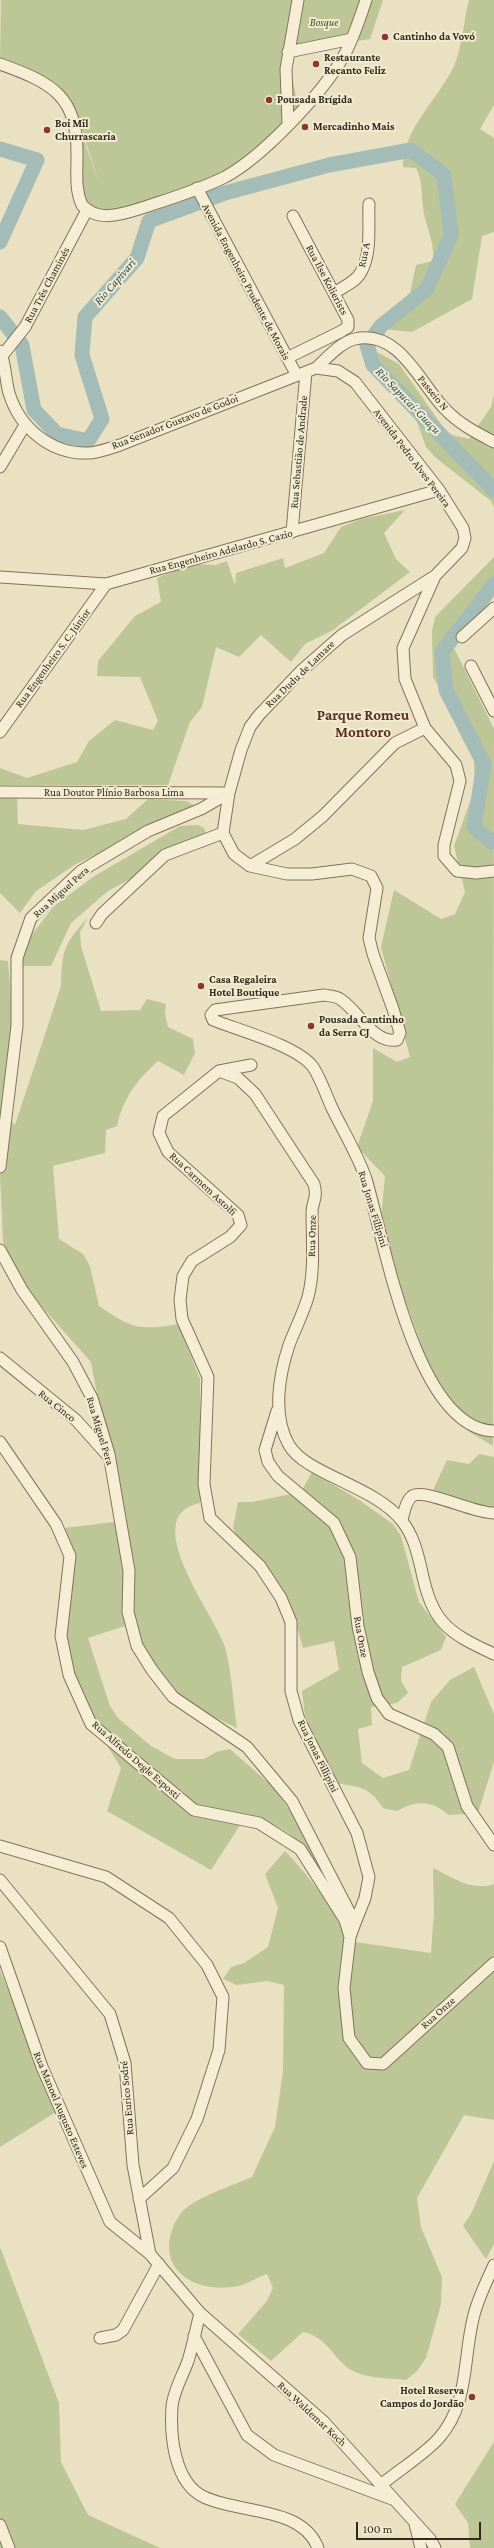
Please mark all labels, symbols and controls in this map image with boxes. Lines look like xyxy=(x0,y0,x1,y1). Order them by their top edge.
park label: Bosque xyxy=(310,16,338,30)
place label: Cantinho da Vovó xyxy=(393,30,475,44)
marker: Cantinho da Vovó xyxy=(380,32,390,42)
place label: Restaurante Recanto Feliz xyxy=(324,51,386,77)
marker: Restaurante Recanto Feliz xyxy=(311,59,321,69)
place label: Pousada Brígida xyxy=(277,93,352,107)
marker: Pousada Brígida xyxy=(264,95,274,105)
place label: Boi Mil Churrascaria xyxy=(55,117,116,143)
place label: Mercadinho Mais xyxy=(313,120,394,134)
marker: Mercadinho Mais xyxy=(300,122,310,132)
marker: Boi Mil Churrascaria xyxy=(42,125,52,135)
street label: Avenida Engenheiro Prudente de Morais xyxy=(199,201,293,363)
street label: Rua A xyxy=(355,241,373,269)
street label: Rua Ilse Kolierists xyxy=(303,243,351,317)
street label: Rua Três Chaminés xyxy=(21,245,73,325)
water label: Rio Capivari xyxy=(91,256,139,308)
water label: Rio Sapucaí-Guaçu xyxy=(373,365,443,437)
street label: Passeio N xyxy=(415,373,451,413)
street label: Rua Senador Gustavo de Godoi xyxy=(110,392,240,452)
street label: Rua Sebastião de Andrade xyxy=(287,395,311,509)
street label: Avenida Pedro Alves Pereira xyxy=(371,406,453,510)
street label: Rua Engenheiro Adelardo S. Cazio xyxy=(148,527,294,577)
street label: Rua Engenheiro S. C. Júnior xyxy=(12,606,94,710)
street label: Rua Dudu de Lamare xyxy=(263,637,337,711)
district label: Parque Romeu Montoro xyxy=(317,706,409,741)
street label: Rua Doutor Plínio Barbosa Lima xyxy=(44,786,184,800)
street label: Rua Miguel Pera xyxy=(30,863,92,921)
place label: Casa Regaleira Hotel Boutique xyxy=(209,973,279,999)
marker: Casa Regaleira Hotel Boutique xyxy=(196,981,206,991)
place label: Pousada Cantinho da Serra CJ xyxy=(319,1013,404,1039)
marker: Pousada Cantinho da Serra CJ xyxy=(306,1021,316,1031)
street label: Rua Carmem Astolfi xyxy=(167,1149,239,1219)
street label: Rua Jonas Fillipini xyxy=(355,1169,391,1249)
street label: Rua Onze xyxy=(305,1215,319,1257)
street label: Rua Cinco xyxy=(36,1387,78,1425)
street label: Rua Miguel Pera xyxy=(83,1395,117,1467)
street label: Rua Onze xyxy=(351,1615,371,1659)
street label: Rua Jonas Fillipini xyxy=(295,1717,341,1795)
street label: Rua Alfredo Degle Esposti xyxy=(89,1718,183,1802)
street label: Rua Onze xyxy=(418,1994,458,2032)
street label: Rua Manoel Augusto Esteves xyxy=(30,2050,92,2170)
street label: Rua Eurico Sodré xyxy=(117,2060,137,2136)
street label: Rua Waldemar Koch xyxy=(275,2379,349,2449)
place label: Hotel Reserva Campos do Jordão xyxy=(380,2384,464,2410)
marker: Hotel Reserva Campos do Jordão xyxy=(467,2392,477,2402)
scale bar xyxy=(358,2514,483,2540)
text: 100 m xyxy=(363,2522,392,2536)

